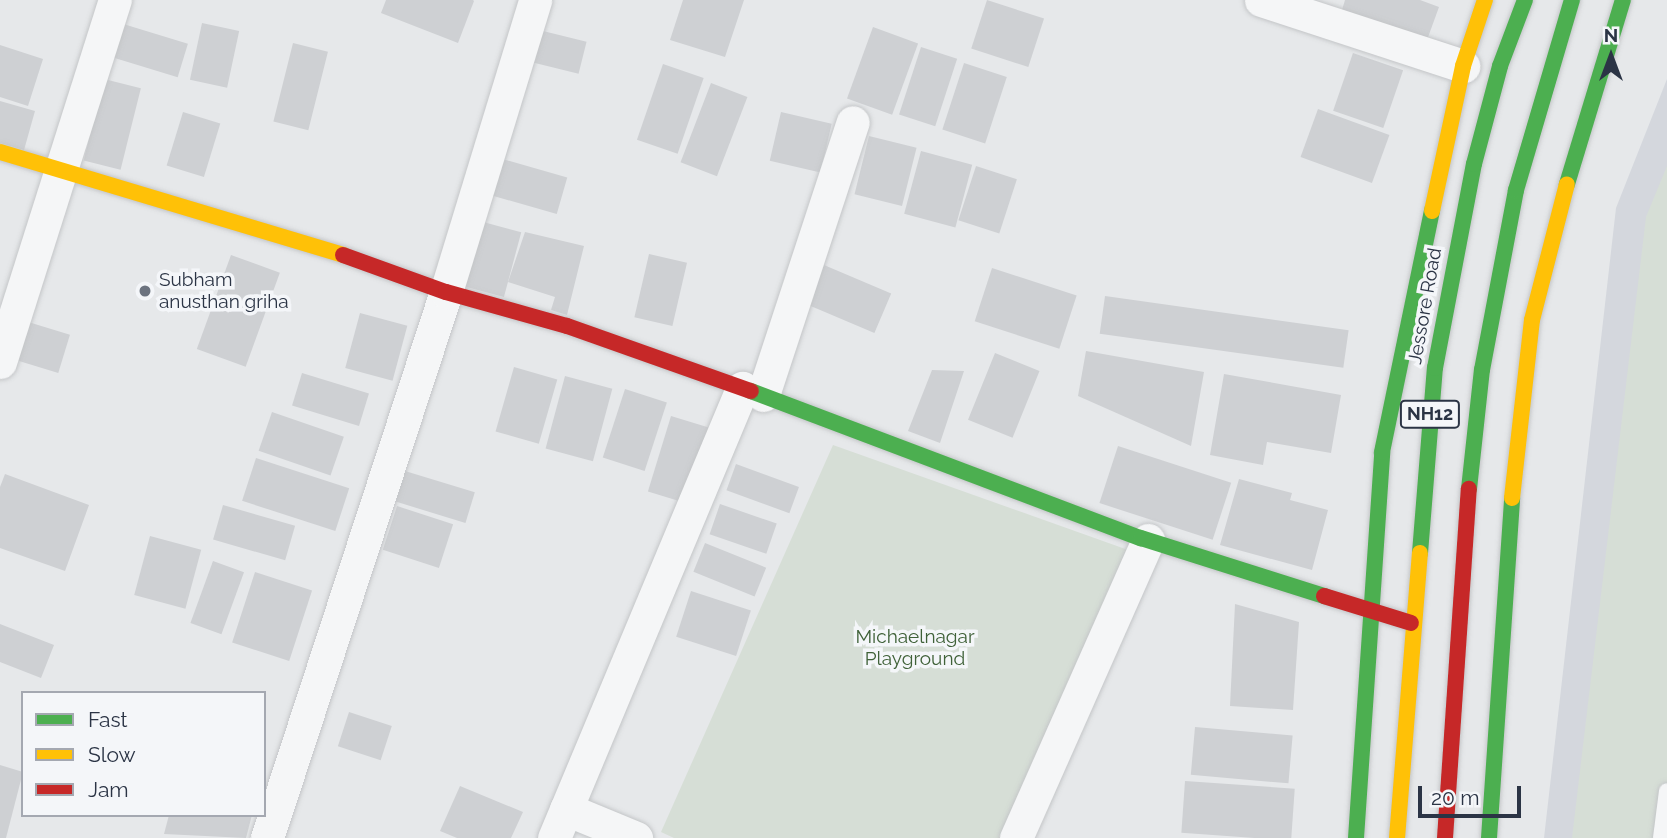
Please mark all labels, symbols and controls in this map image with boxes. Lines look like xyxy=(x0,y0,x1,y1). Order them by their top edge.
north arrow xyxy=(1576,21,1646,91)
text: N xyxy=(1604,24,1618,46)
street label: Jessore Road xyxy=(1404,246,1446,366)
place label: Subham anusthan griha xyxy=(159,269,289,313)
marker: Subham anusthan griha xyxy=(137,283,153,299)
road number: NH12 xyxy=(1398,400,1462,428)
park label: Michaelnagar Playground xyxy=(855,626,975,670)
legend xyxy=(21,691,266,817)
text: Fast xyxy=(88,707,128,732)
text: Slow xyxy=(88,742,136,767)
scale bar xyxy=(1422,772,1525,816)
text: Jam xyxy=(88,777,129,802)
text: 20 m xyxy=(1431,785,1479,810)

